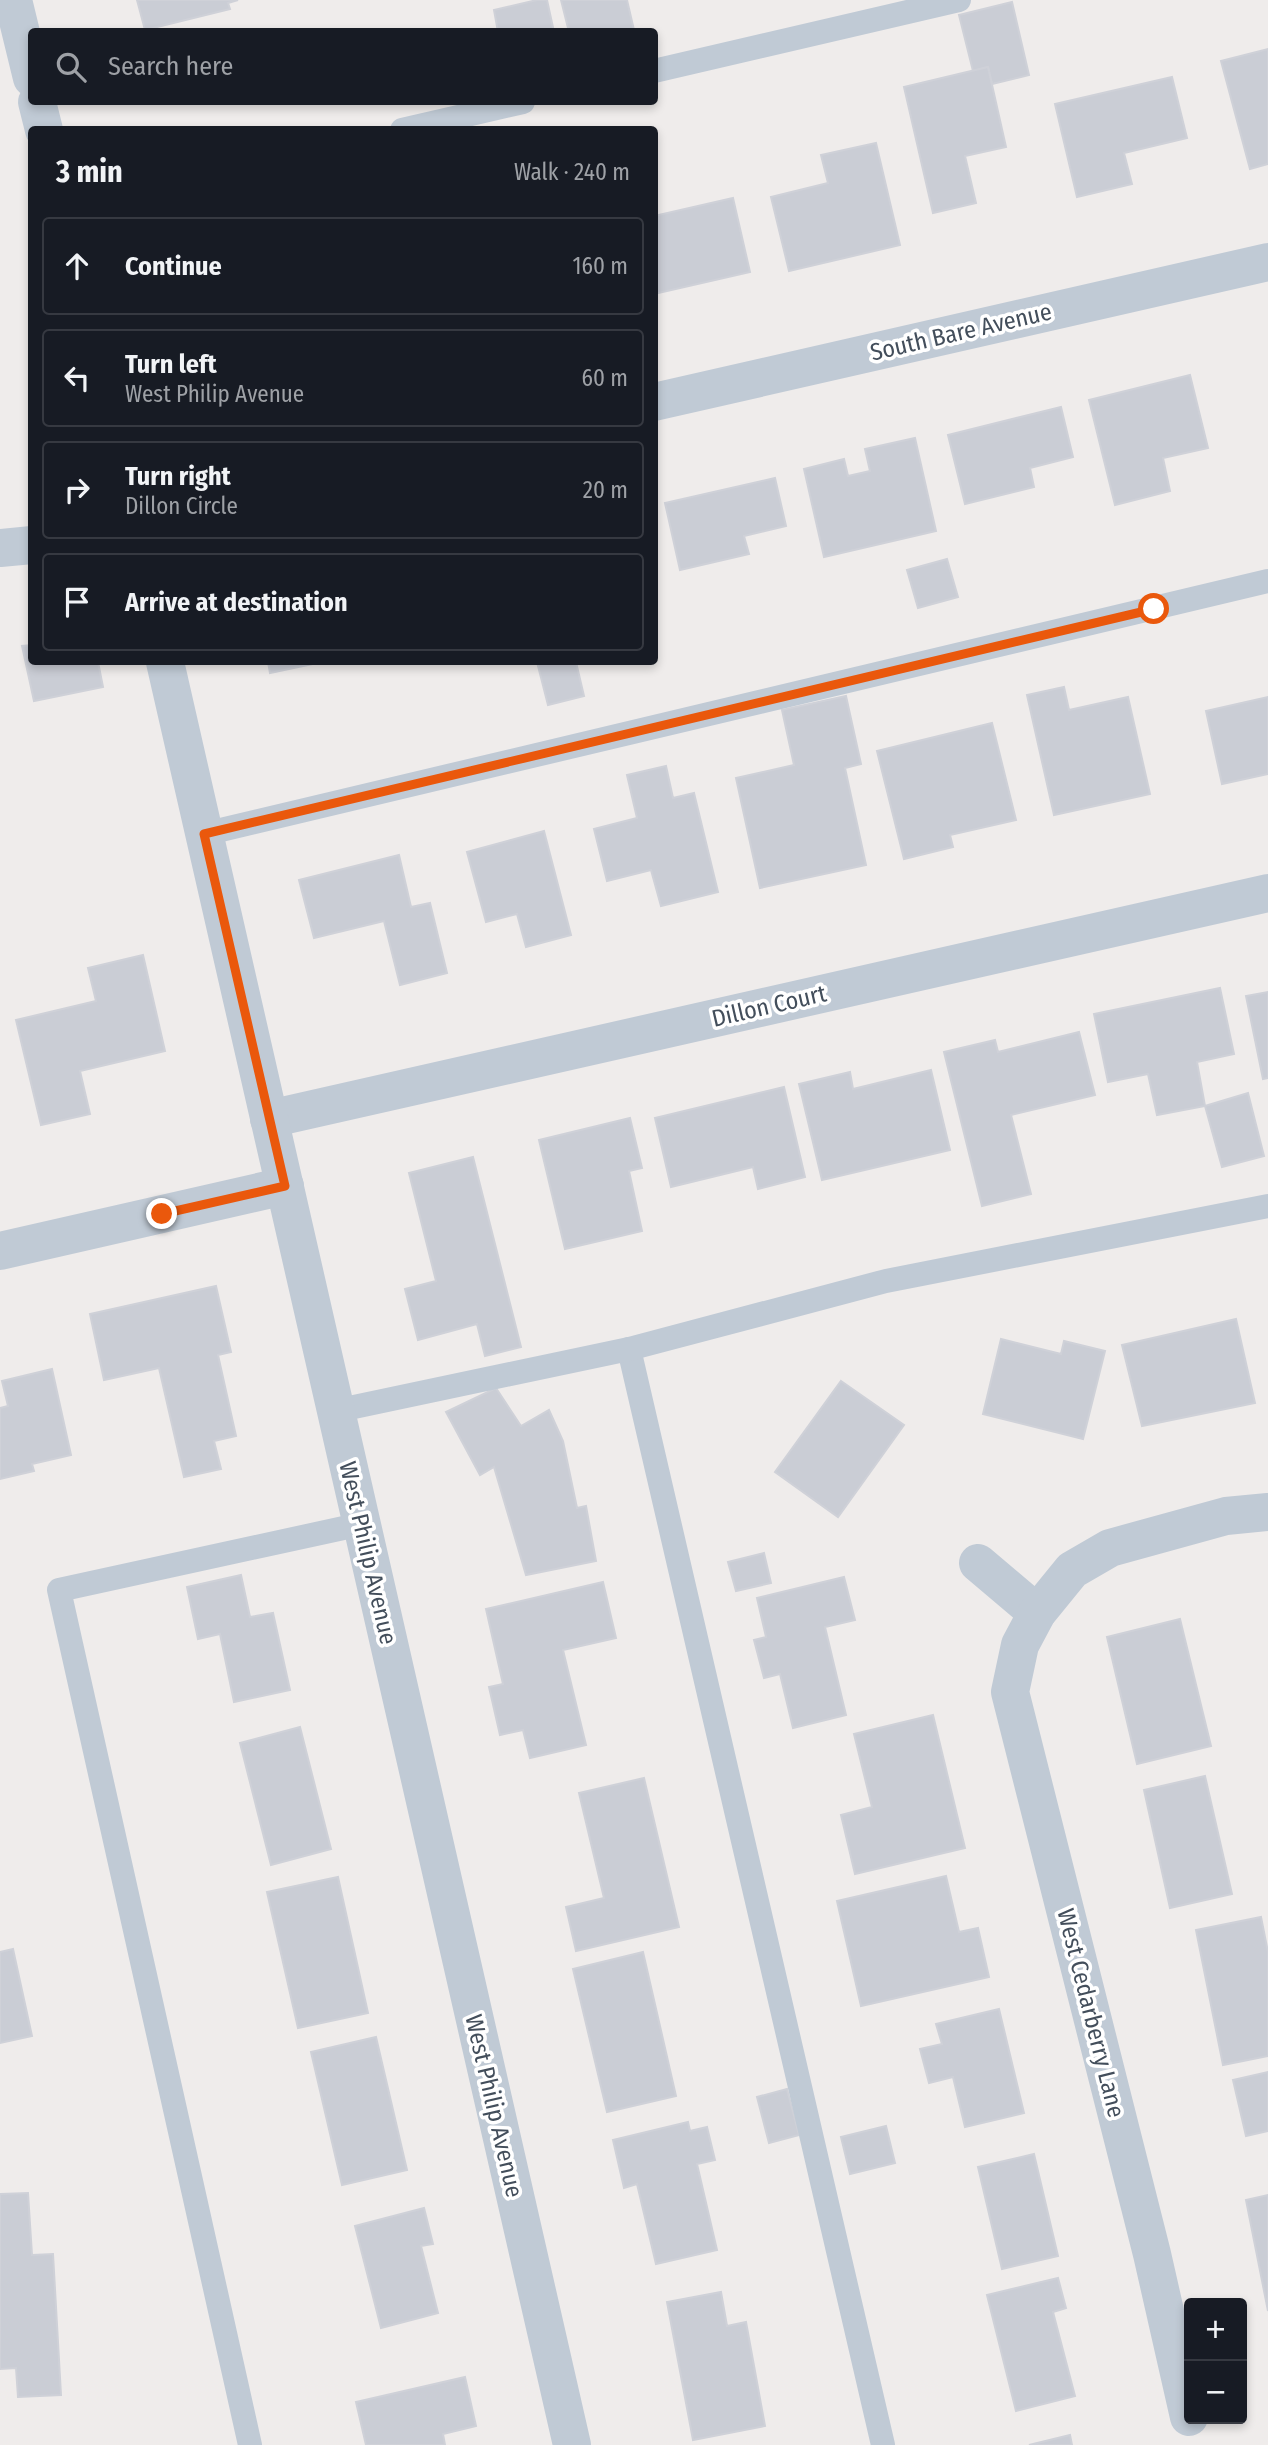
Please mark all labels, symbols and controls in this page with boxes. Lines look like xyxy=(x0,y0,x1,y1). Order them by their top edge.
search box xyxy=(28,28,658,105)
icon: search xyxy=(52,48,90,86)
text: Search here xyxy=(108,51,233,82)
text: 3 min xyxy=(56,154,123,190)
text: Walk · 240 m xyxy=(514,158,630,186)
icon: ahead xyxy=(58,247,96,285)
text: Continue xyxy=(125,251,222,282)
text: 160 m xyxy=(573,252,628,280)
street label: South Bare Avenue xyxy=(868,298,1054,366)
text: Turn left xyxy=(125,349,217,380)
icon: left xyxy=(58,359,96,397)
text: 60 m xyxy=(582,364,628,392)
text: West Philip Avenue xyxy=(125,380,304,408)
text: Turn right xyxy=(125,461,231,492)
icon: right xyxy=(58,471,96,509)
text: 20 m xyxy=(583,476,628,504)
text: Dillon Circle xyxy=(125,492,238,520)
icon: arrive xyxy=(58,583,96,621)
text: Arrive at destination xyxy=(125,587,348,618)
route start xyxy=(1138,593,1169,624)
street label: Dillon Court xyxy=(709,979,829,1033)
route end xyxy=(146,1198,177,1229)
street label: West Philip Avenue xyxy=(333,1459,403,1647)
street label: West Cedarberry Lane xyxy=(1051,1906,1131,2120)
street label: West Philip Avenue xyxy=(459,2012,529,2200)
map controls xyxy=(1184,2298,1247,2424)
button: + xyxy=(1184,2298,1247,2361)
button: − xyxy=(1184,2361,1247,2424)

